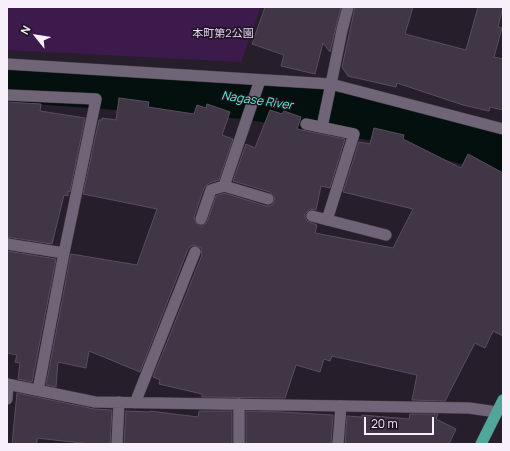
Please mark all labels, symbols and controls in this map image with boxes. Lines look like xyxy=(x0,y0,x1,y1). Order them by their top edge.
north arrow xyxy=(16,16,56,56)
text: N xyxy=(17,23,34,37)
park label: 本町第2公園 xyxy=(192,27,254,41)
water label: Nagase River xyxy=(220,89,294,113)
scale bar xyxy=(366,409,436,435)
text: 20 m xyxy=(371,415,398,432)

